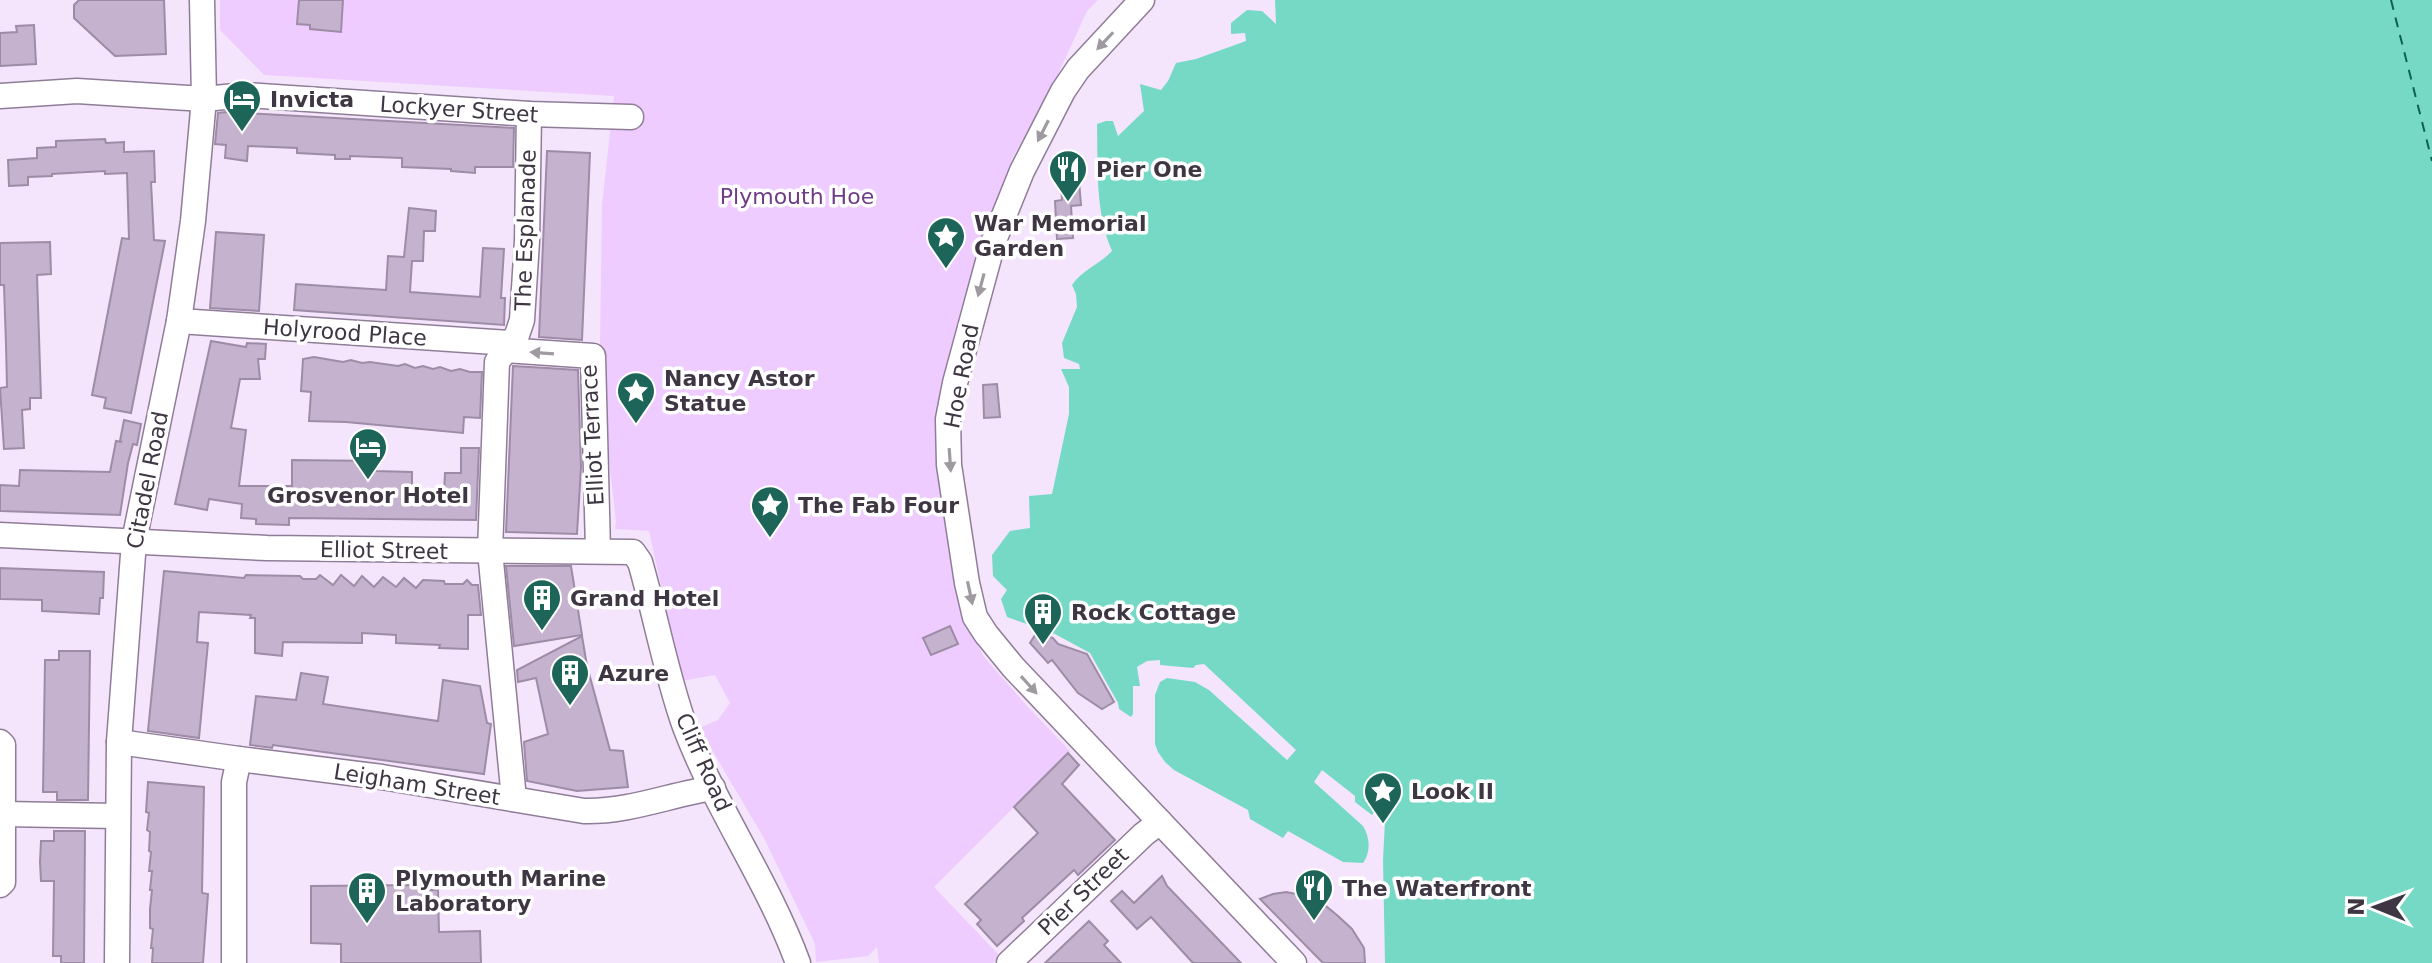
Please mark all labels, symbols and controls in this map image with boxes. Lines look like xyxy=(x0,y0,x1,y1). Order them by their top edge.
one-way arrow xyxy=(1096,31,1114,50)
hotel icon: Invicta xyxy=(221,78,263,133)
place label: Invicta xyxy=(270,87,354,112)
street label: Lockyer Street xyxy=(379,91,539,128)
one-way arrow xyxy=(1036,120,1049,143)
restaurant icon: Pier One xyxy=(1047,148,1089,203)
street label: The Esplanade xyxy=(510,149,541,312)
place label: Pier One xyxy=(1096,157,1202,182)
park label: Plymouth Hoe xyxy=(720,184,874,209)
place label: War Memorial Garden xyxy=(974,211,1146,261)
place icon: War Memorial Garden xyxy=(925,215,967,270)
one-way arrow xyxy=(974,273,987,297)
street label: Holyrood Place xyxy=(262,314,428,351)
street label: Hoe Road xyxy=(939,322,984,430)
one-way arrow xyxy=(529,346,554,359)
street label: Elliot Terrace xyxy=(576,364,609,506)
place label: Nancy Astor Statue xyxy=(664,366,815,416)
place icon: Nancy Astor Statue xyxy=(615,370,657,425)
street label: Citadel Road xyxy=(122,409,173,551)
hotel icon: Grosvenor Hotel xyxy=(347,426,389,481)
one-way arrow xyxy=(944,448,957,473)
place label: Grosvenor Hotel xyxy=(267,483,469,508)
place icon: The Fab Four xyxy=(749,484,791,539)
place label: The Fab Four xyxy=(798,493,959,518)
street label: Elliot Street xyxy=(320,537,449,564)
building icon: Grand Hotel xyxy=(521,577,563,632)
one-way arrow xyxy=(964,580,977,605)
place label: Grand Hotel xyxy=(570,586,719,611)
building icon: Rock Cottage xyxy=(1022,591,1064,646)
place label: Rock Cottage xyxy=(1071,600,1236,625)
building icon: Azure xyxy=(549,652,591,707)
place label: Azure xyxy=(598,661,669,686)
one-way arrow xyxy=(1020,675,1038,694)
street label: Cliff Road xyxy=(671,709,736,815)
street label: Leigham Street xyxy=(332,759,502,810)
place icon: Look II xyxy=(1362,770,1404,825)
place label: Look II xyxy=(1411,779,1494,804)
street label: Pier Street xyxy=(1033,842,1134,940)
place label: Plymouth Marine Laboratory xyxy=(395,866,606,916)
restaurant icon: The Waterfront xyxy=(1293,867,1335,922)
north arrow xyxy=(2336,867,2416,947)
building icon: Plymouth Marine Laboratory xyxy=(346,870,388,925)
place label: The Waterfront xyxy=(1342,876,1532,901)
text: N xyxy=(2344,897,2369,916)

